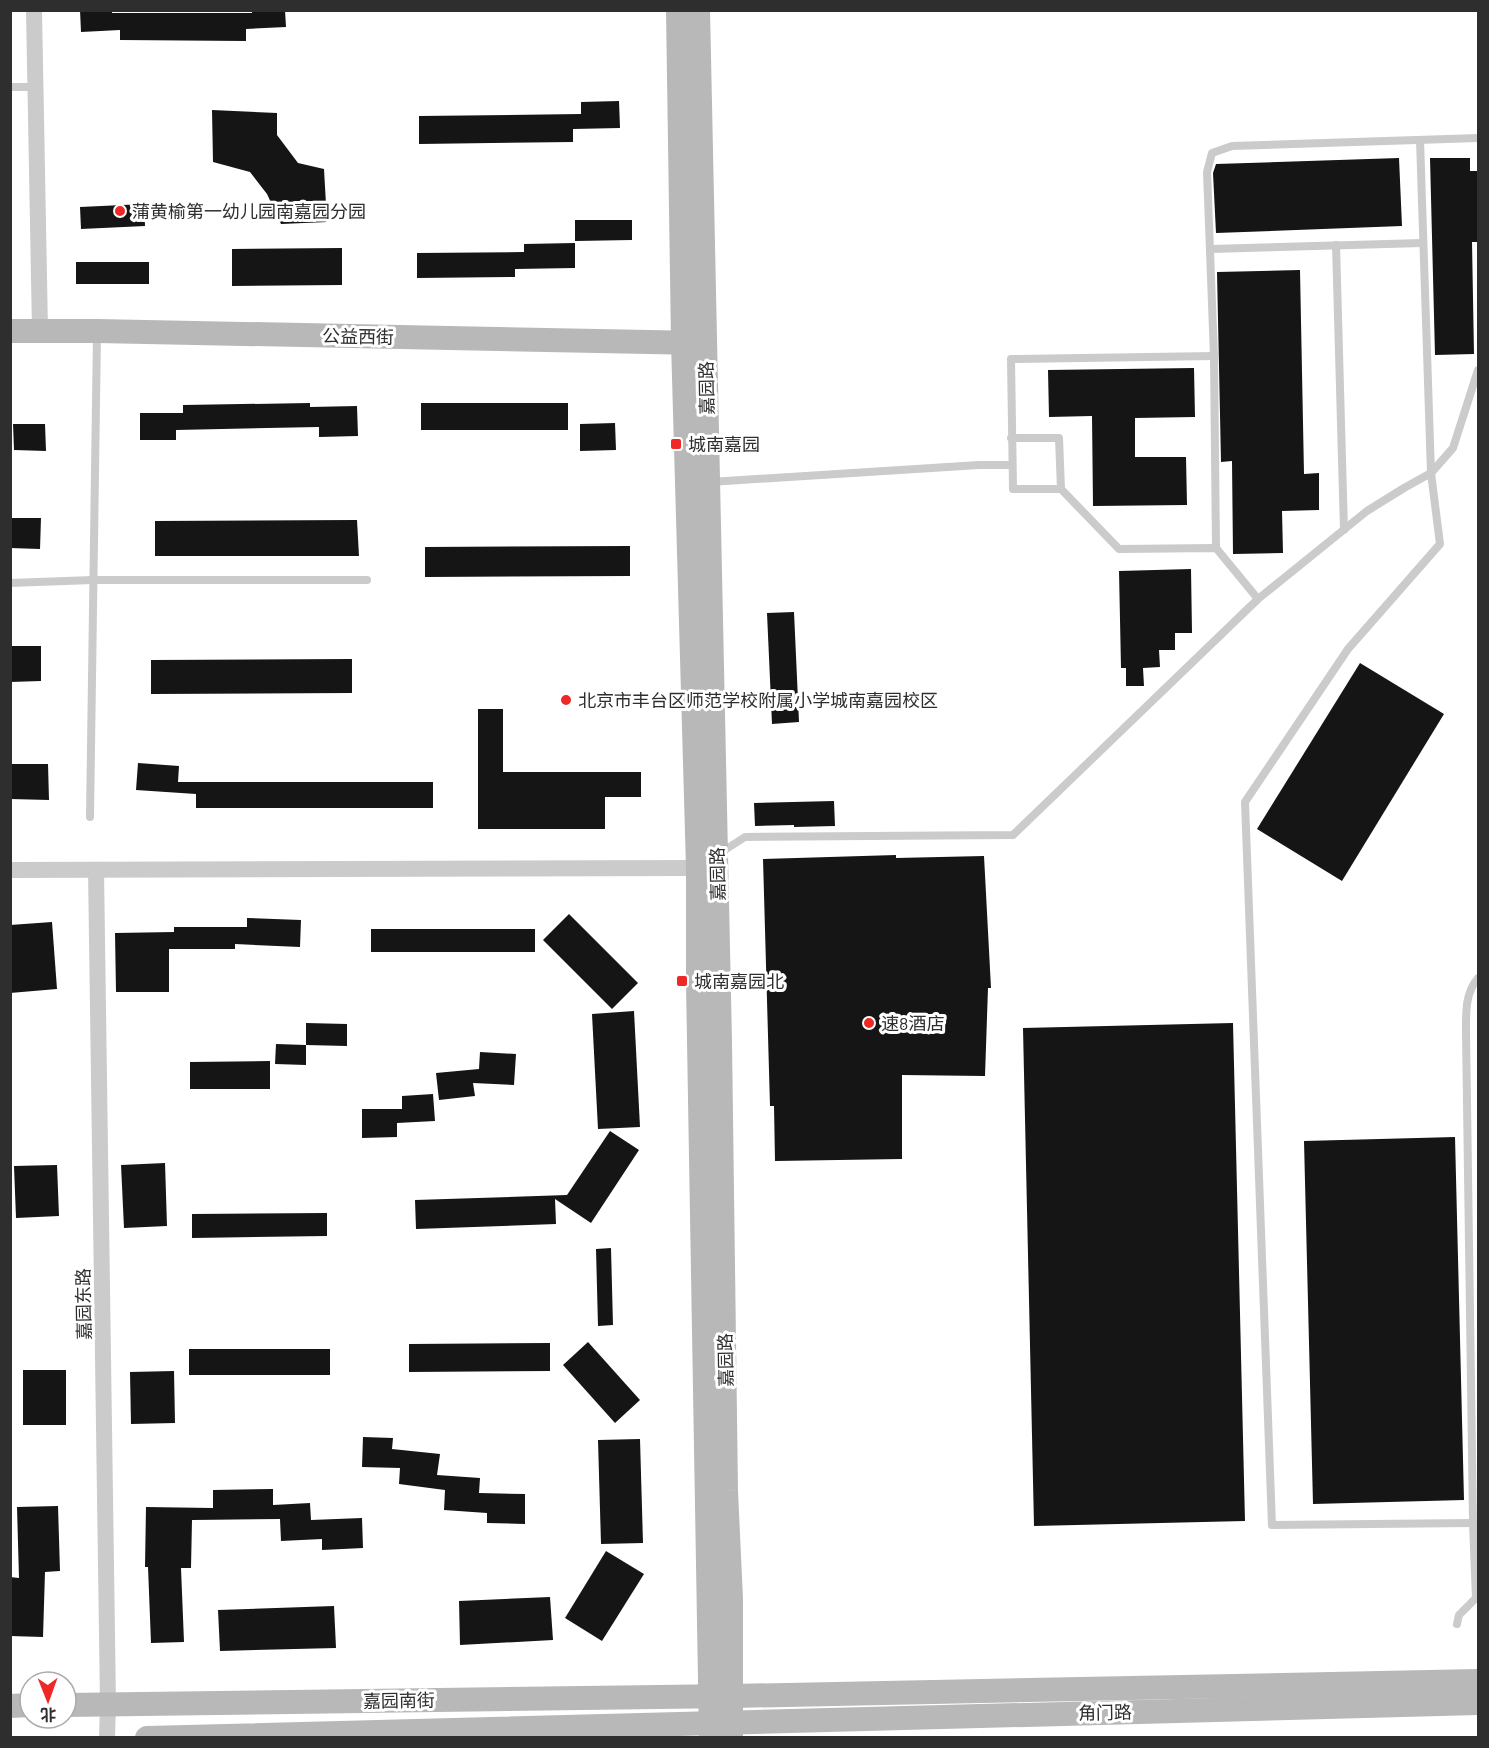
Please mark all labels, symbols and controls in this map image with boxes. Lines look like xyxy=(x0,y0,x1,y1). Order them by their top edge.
place label: 蒲黄榆第一幼儿园南嘉园分园 xyxy=(132,200,366,222)
marker: 蒲黄榆第一幼儿园南嘉园分园 xyxy=(113,204,127,218)
street label: 公益西街 xyxy=(322,324,394,348)
street label: 嘉园路 xyxy=(695,361,717,415)
place label: 城南嘉园 xyxy=(688,433,760,455)
marker: 城南嘉园 xyxy=(669,437,683,451)
place label: 北京市丰台区师范学校附属小学城南嘉园校区 xyxy=(578,689,938,711)
marker: 北京市丰台区师范学校附属小学城南嘉园校区 xyxy=(559,693,573,707)
street label: 嘉园路 xyxy=(706,847,728,901)
place label: 城南嘉园北 xyxy=(694,970,784,992)
marker: 城南嘉园北 xyxy=(675,974,689,988)
place label: 速8酒店 xyxy=(881,1012,944,1034)
marker: 速8酒店 xyxy=(862,1016,876,1030)
street label: 嘉园东路 xyxy=(71,1268,95,1340)
street label: 嘉园路 xyxy=(714,1333,736,1387)
north arrow xyxy=(18,1670,78,1730)
street label: 嘉园南街 xyxy=(363,1688,435,1712)
street label: 角门路 xyxy=(1078,1701,1132,1723)
text: 北 xyxy=(40,1706,56,1725)

